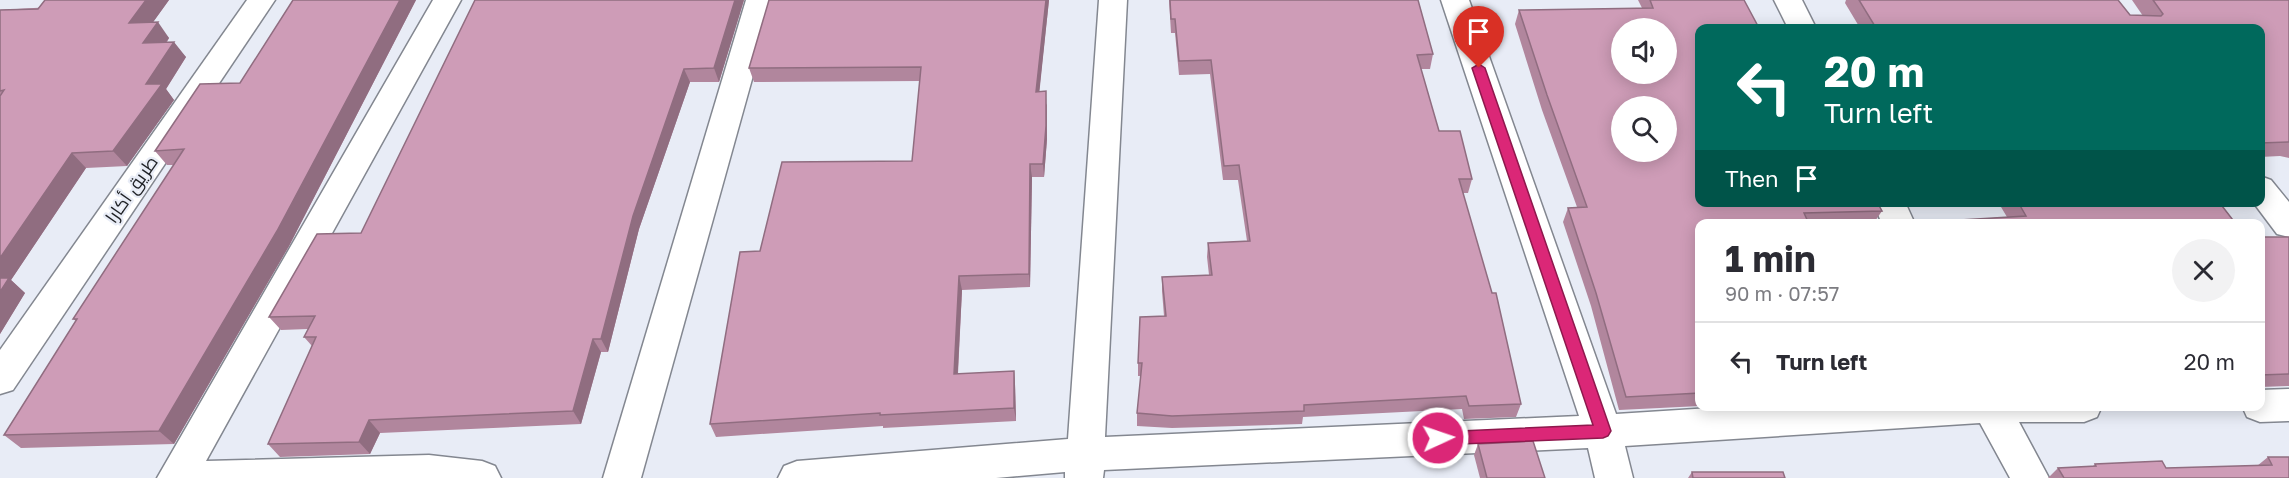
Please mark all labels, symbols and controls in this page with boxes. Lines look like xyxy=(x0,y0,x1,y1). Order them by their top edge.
pin xyxy=(1453,6,1504,68)
icon: arrive xyxy=(1462,15,1495,48)
map controls xyxy=(1611,18,1677,162)
button: sound xyxy=(1611,18,1677,84)
text: 20 m xyxy=(1824,46,1924,96)
icon: left xyxy=(1725,48,1803,126)
button: search xyxy=(1611,96,1677,162)
text: Turn left xyxy=(1824,97,1933,129)
street label: طريق أكارا xyxy=(100,151,164,228)
icon: arrive xyxy=(1790,162,1823,195)
text: Then xyxy=(1725,165,1778,192)
text: 1 min xyxy=(1725,237,1816,280)
button: close xyxy=(2172,239,2235,302)
text: 90 m · 07:57 xyxy=(1725,281,1839,305)
icon: left xyxy=(1725,345,1758,378)
text: Turn left xyxy=(1776,348,1867,375)
text: 20 m xyxy=(2184,348,2235,375)
position arrow xyxy=(1406,406,1470,470)

